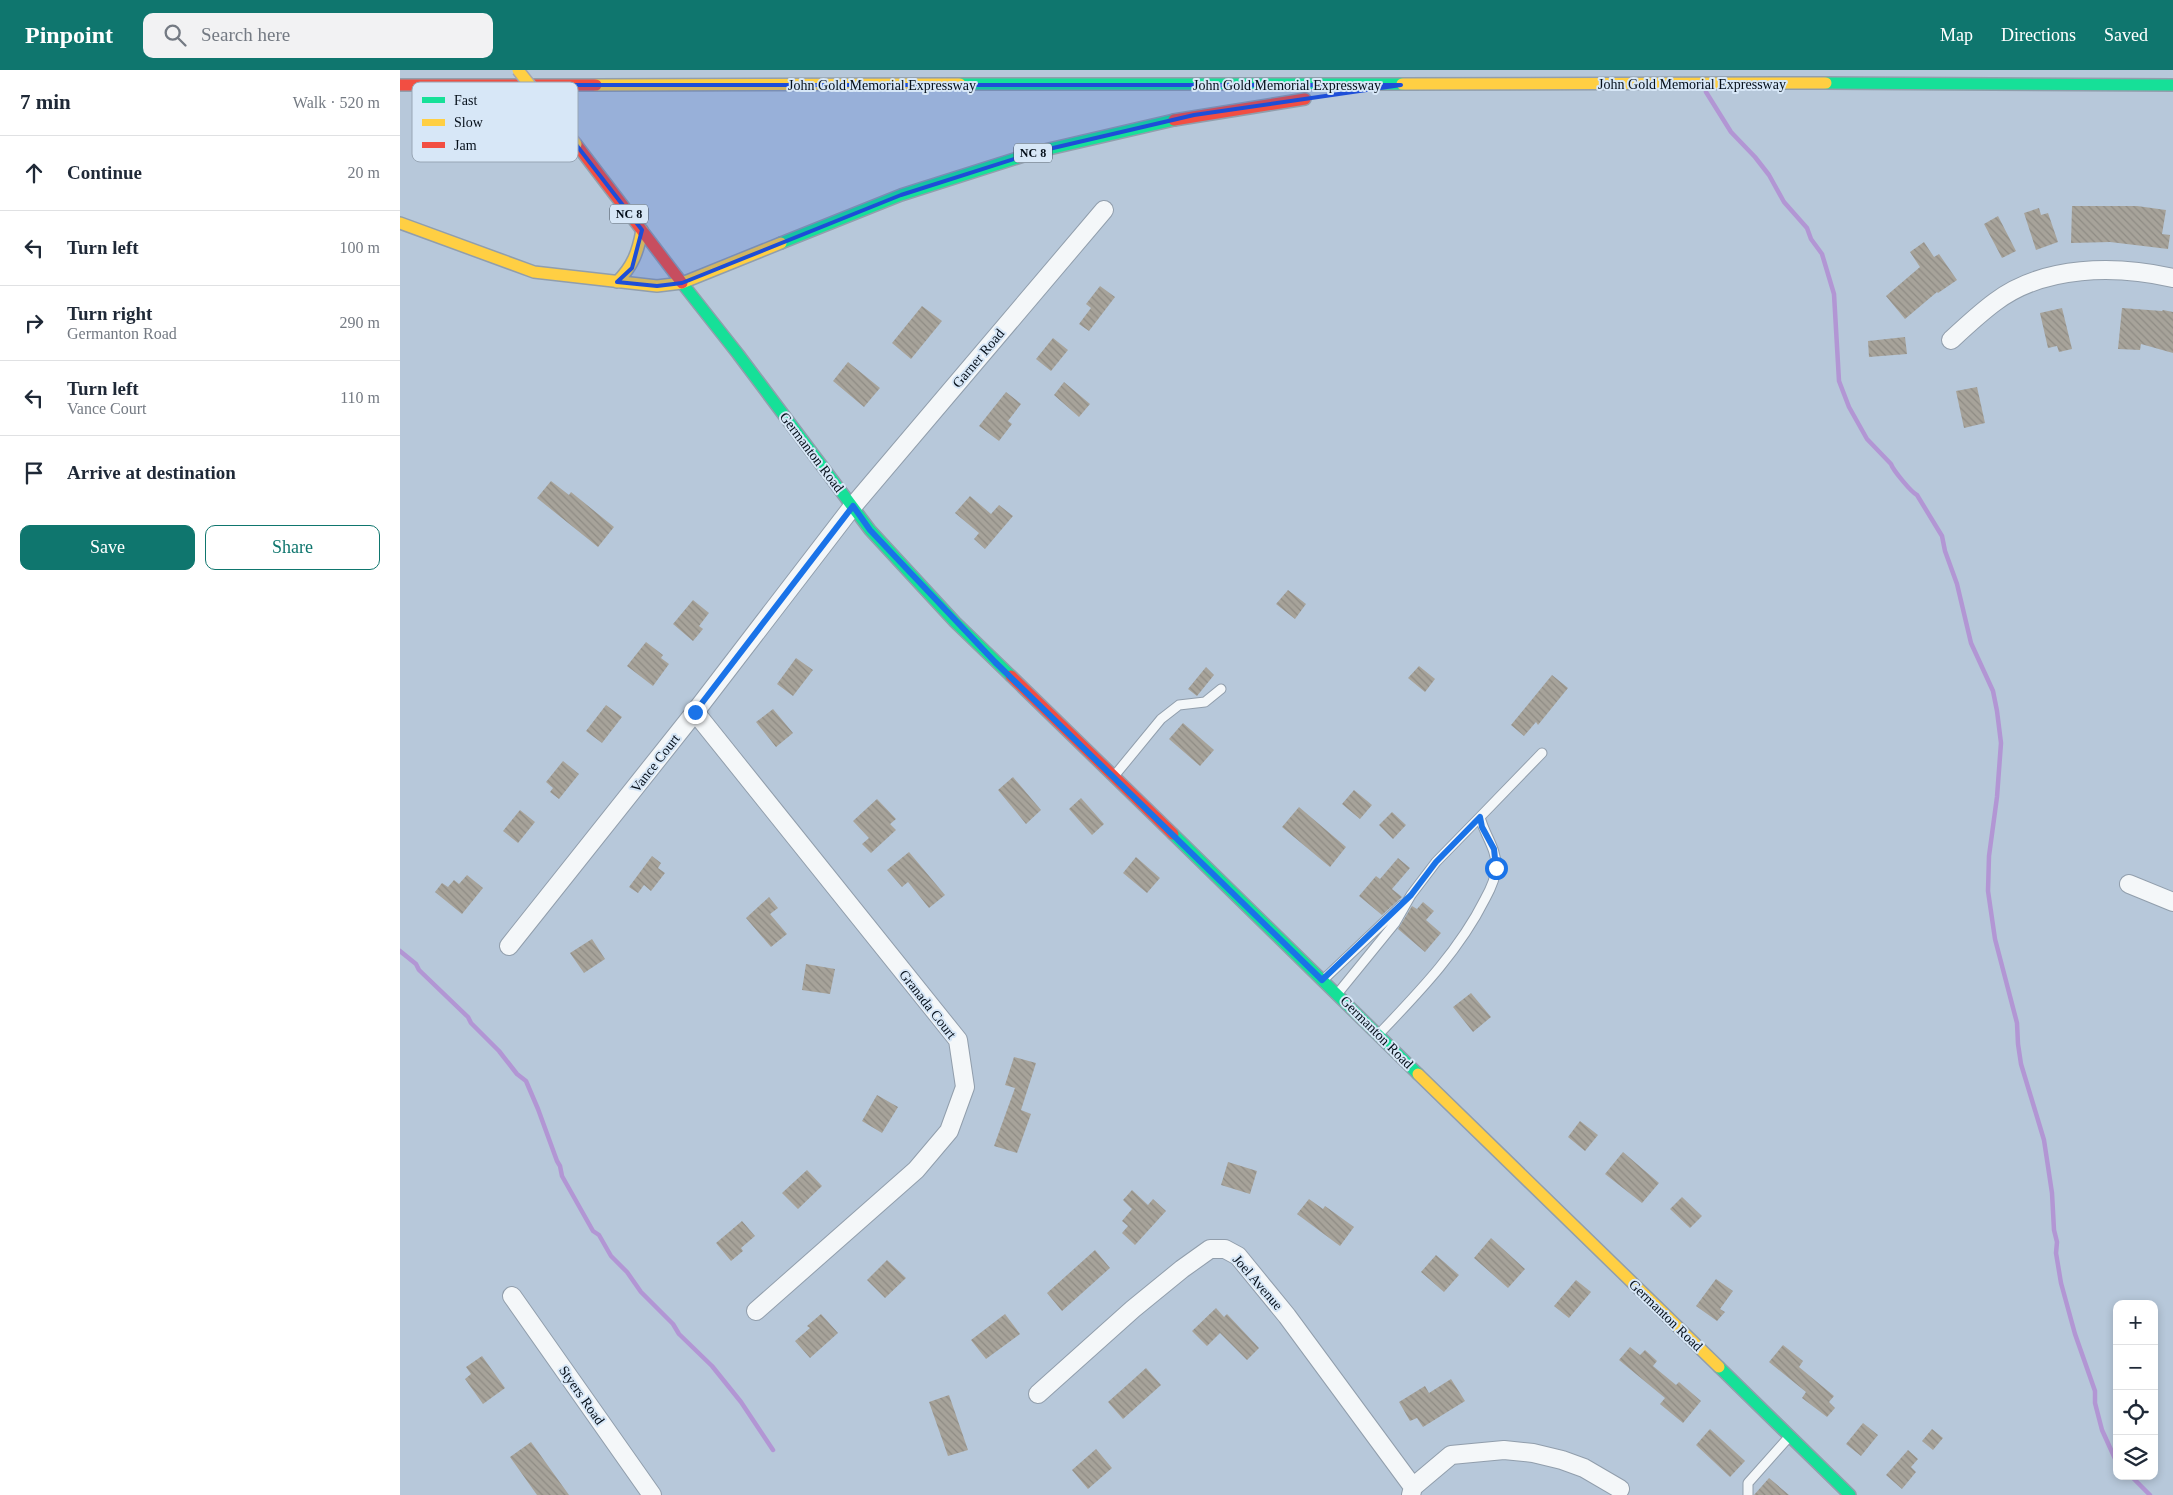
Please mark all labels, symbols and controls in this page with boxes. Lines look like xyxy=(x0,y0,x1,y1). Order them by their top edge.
search box xyxy=(143,13,493,58)
icon: search xyxy=(161,21,189,49)
text: Pinpoint xyxy=(25,22,113,48)
text: Search here xyxy=(201,24,290,45)
text: Map xyxy=(1940,25,1973,45)
text: Directions xyxy=(2001,25,2076,45)
text: Saved xyxy=(2104,25,2148,45)
street label: John Gold Memorial Expressway xyxy=(1598,77,1786,92)
street label: John Gold Memorial Expressway xyxy=(788,78,976,93)
street label: John Gold Memorial Expressway xyxy=(1193,78,1381,93)
legend xyxy=(412,82,578,162)
text: 7 min xyxy=(20,90,71,114)
text: Fast xyxy=(454,93,477,108)
text: Walk · 520 m xyxy=(293,94,380,111)
text: Slow xyxy=(454,115,484,130)
text: Jam xyxy=(454,138,477,153)
road number: NC 8 xyxy=(1014,144,1052,162)
icon: ahead xyxy=(20,159,48,187)
text: Continue xyxy=(67,162,142,183)
text: 20 m xyxy=(348,164,380,181)
road number: NC 8 xyxy=(610,204,648,224)
icon: left xyxy=(20,234,48,262)
text: Turn left xyxy=(67,237,139,258)
text: 100 m xyxy=(340,239,380,256)
text: Turn right xyxy=(67,303,152,324)
icon: right xyxy=(20,309,48,337)
text: 290 m xyxy=(340,314,380,331)
text: Germanton Road xyxy=(67,325,177,342)
street label: Garner Road xyxy=(950,326,1007,391)
text: Turn left xyxy=(67,378,139,399)
icon: left xyxy=(20,384,48,412)
text: 110 m xyxy=(340,389,380,406)
text: Vance Court xyxy=(67,400,147,417)
street label: Germanton Road xyxy=(777,409,846,495)
icon: arrive xyxy=(20,459,48,487)
text: Arrive at destination xyxy=(67,462,236,483)
button: Save xyxy=(20,525,195,570)
button: Share xyxy=(205,525,380,570)
route end xyxy=(684,701,707,724)
street label: Vance Court xyxy=(628,731,683,795)
route start xyxy=(1485,857,1508,880)
street label: Granada Court xyxy=(896,967,959,1042)
street label: Germanton Road xyxy=(1337,993,1416,1072)
street label: Joel Avenue xyxy=(1230,1252,1286,1313)
street label: Germanton Road xyxy=(1626,1277,1705,1354)
map controls xyxy=(2113,1300,2158,1480)
button: + xyxy=(2113,1300,2158,1345)
button: − xyxy=(2113,1345,2158,1390)
street label: Styers Road xyxy=(556,1363,607,1427)
button: locate xyxy=(2113,1390,2158,1435)
button: layers xyxy=(2113,1435,2158,1480)

